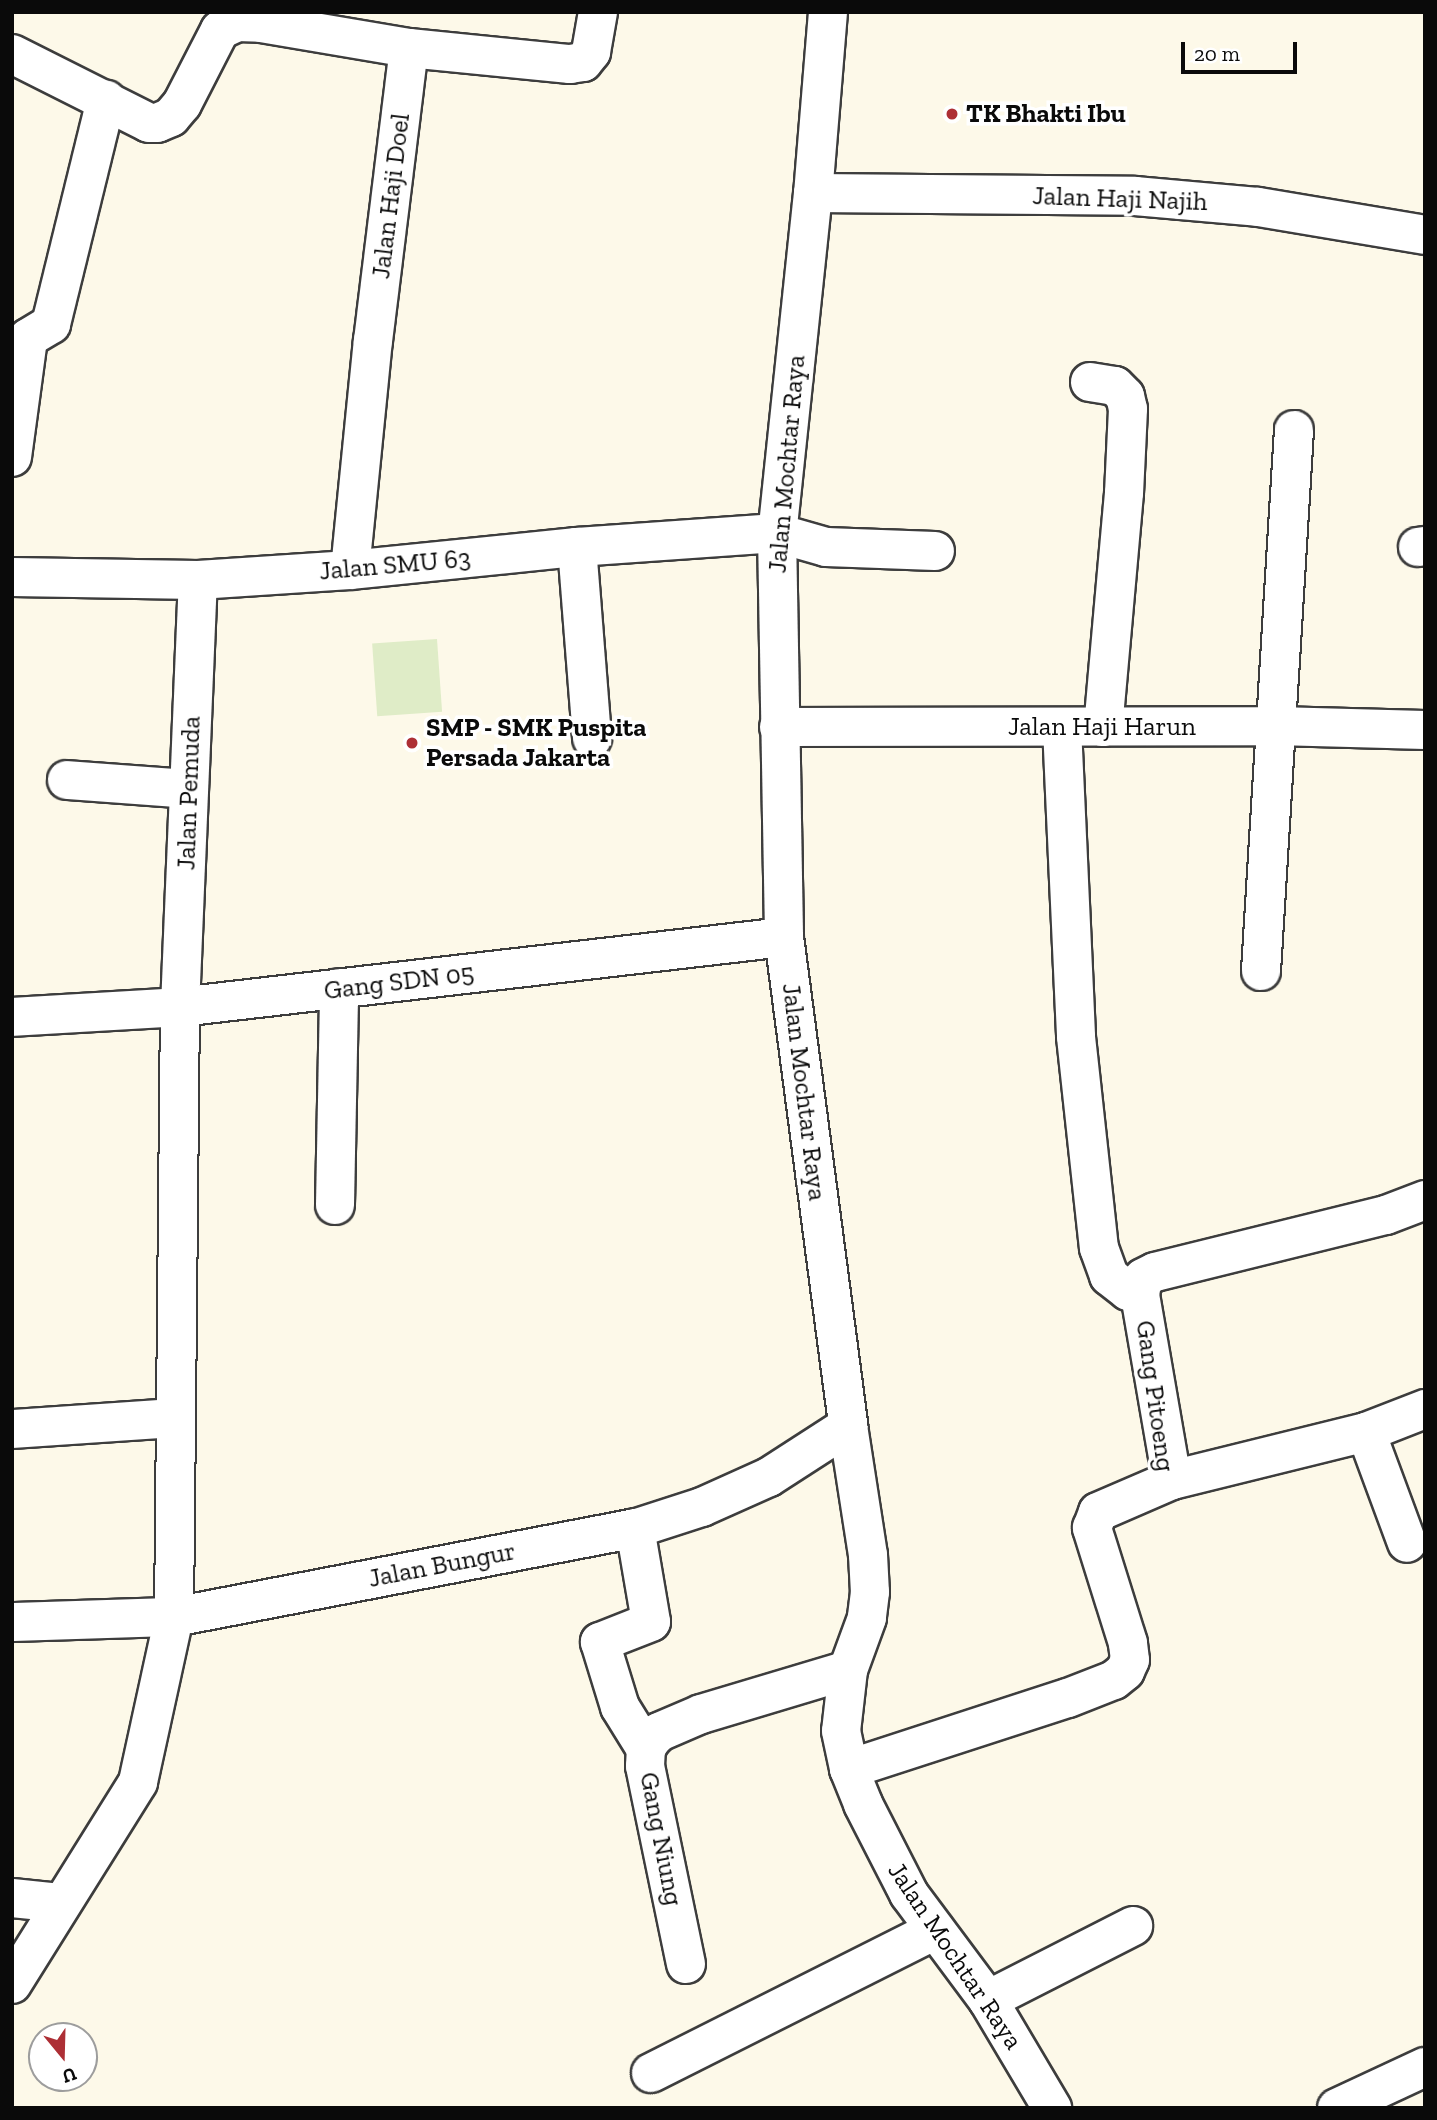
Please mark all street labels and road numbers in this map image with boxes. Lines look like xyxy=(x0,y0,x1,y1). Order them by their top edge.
street label: Jalan Haji Doel xyxy=(365,111,417,281)
street label: Jalan Haji Najih xyxy=(1032,180,1208,218)
street label: Jalan Mochtar Raya xyxy=(762,353,812,575)
street label: Jalan SMU 63 xyxy=(318,543,472,587)
street label: Jalan Haji Harun xyxy=(1008,711,1196,743)
street label: Jalan Pemuda xyxy=(171,715,207,871)
street label: Gang SDN 05 xyxy=(322,957,476,1007)
street label: Jalan Mochtar Raya xyxy=(775,981,833,1203)
street label: Gang Pitoeng xyxy=(1129,1319,1181,1473)
street label: Jalan Bungur xyxy=(366,1535,518,1595)
street label: Gang Niung xyxy=(633,1770,689,1908)
street label: Jalan Mochtar Raya xyxy=(881,1856,1029,2056)

